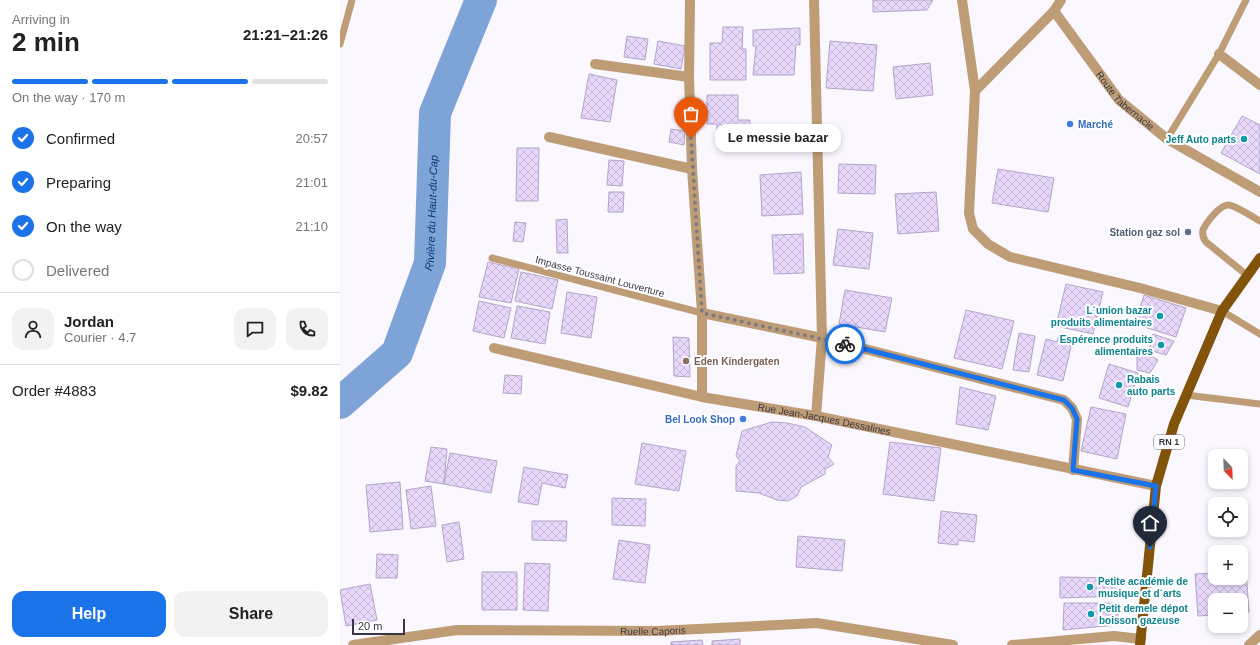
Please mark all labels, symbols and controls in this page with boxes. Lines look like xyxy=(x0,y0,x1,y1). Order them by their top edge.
text: Arriving in xyxy=(12,12,70,27)
text: 21:21–21:26 xyxy=(243,26,328,43)
text: 2 min xyxy=(12,27,80,57)
street label: Route Tabernacle xyxy=(1094,69,1157,133)
text: On the way · 170 m xyxy=(12,90,125,105)
pin xyxy=(674,97,708,138)
icon: bag xyxy=(680,103,702,125)
marker: Marché xyxy=(1065,119,1075,129)
place label: Marché xyxy=(1078,119,1113,130)
callout: Le messie bazar xyxy=(715,124,841,152)
icon: check xyxy=(12,127,34,149)
text: Confirmed xyxy=(46,130,115,147)
text: Le messie bazar xyxy=(728,130,828,145)
text: 20:57 xyxy=(295,131,328,146)
place label: Jeff Auto parts xyxy=(1166,134,1236,145)
marker: Jeff Auto parts xyxy=(1239,134,1249,144)
water label: Rivière du Haut-du-Cap xyxy=(422,155,440,272)
icon: check xyxy=(12,171,34,193)
text: Preparing xyxy=(46,174,111,191)
text: 21:01 xyxy=(295,175,328,190)
icon: check xyxy=(12,215,34,237)
text: On the way xyxy=(46,218,122,235)
text: 21:10 xyxy=(295,219,328,234)
place label: Station gaz sol xyxy=(1109,227,1180,238)
marker: Station gaz sol xyxy=(1183,227,1193,237)
street label: Impasse Toussaint Louverture xyxy=(534,254,666,299)
text: Delivered xyxy=(46,262,109,279)
place label: L´union bazar produits alimentaires xyxy=(1051,305,1152,328)
button: person xyxy=(12,308,54,350)
button: chat xyxy=(234,308,276,350)
button: phone xyxy=(286,308,328,350)
marker: L´union bazar produits alimentaires xyxy=(1155,311,1165,321)
text: Jordan xyxy=(64,313,114,330)
courier xyxy=(825,324,865,364)
text: Courier · 4.7 xyxy=(64,330,136,345)
icon: bike xyxy=(834,333,856,355)
place label: Espérence produits alimentaires xyxy=(1060,334,1153,357)
marker: Espérence produits alimentaires xyxy=(1156,340,1166,350)
marker: Eden Kindergaten xyxy=(681,356,691,366)
place label: Eden Kindergaten xyxy=(694,356,780,367)
place label: Rabais auto parts xyxy=(1127,374,1176,397)
marker: Rabais auto parts xyxy=(1114,380,1124,390)
text: Order #4883 xyxy=(12,382,96,399)
text: $9.82 xyxy=(290,382,328,399)
street label: Rue Jean-Jacques Dessalines xyxy=(757,401,892,437)
place label: Bel Look Shop xyxy=(665,414,735,425)
marker: Bel Look Shop xyxy=(738,414,748,424)
road number: RN 1 xyxy=(1154,435,1184,449)
north arrow xyxy=(1208,449,1248,489)
map controls xyxy=(1208,449,1248,633)
button: locate xyxy=(1208,497,1248,537)
pin xyxy=(1133,506,1167,547)
icon: home xyxy=(1139,512,1161,534)
button: + xyxy=(1208,545,1248,585)
place label: Petite académie de musique et d´arts xyxy=(1098,576,1188,599)
marker: Petite académie de musique et d´arts xyxy=(1085,582,1095,592)
button: Help xyxy=(12,591,166,637)
button: Share xyxy=(174,591,328,637)
button: − xyxy=(1208,593,1248,633)
place label: Petit demele dépot boisson gazeuse xyxy=(1099,603,1189,626)
marker: Petit demele dépot boisson gazeuse xyxy=(1086,609,1096,619)
scale bar xyxy=(352,617,405,636)
text: 20 m xyxy=(358,620,382,632)
street label: Ruelle Caporis xyxy=(620,625,686,637)

